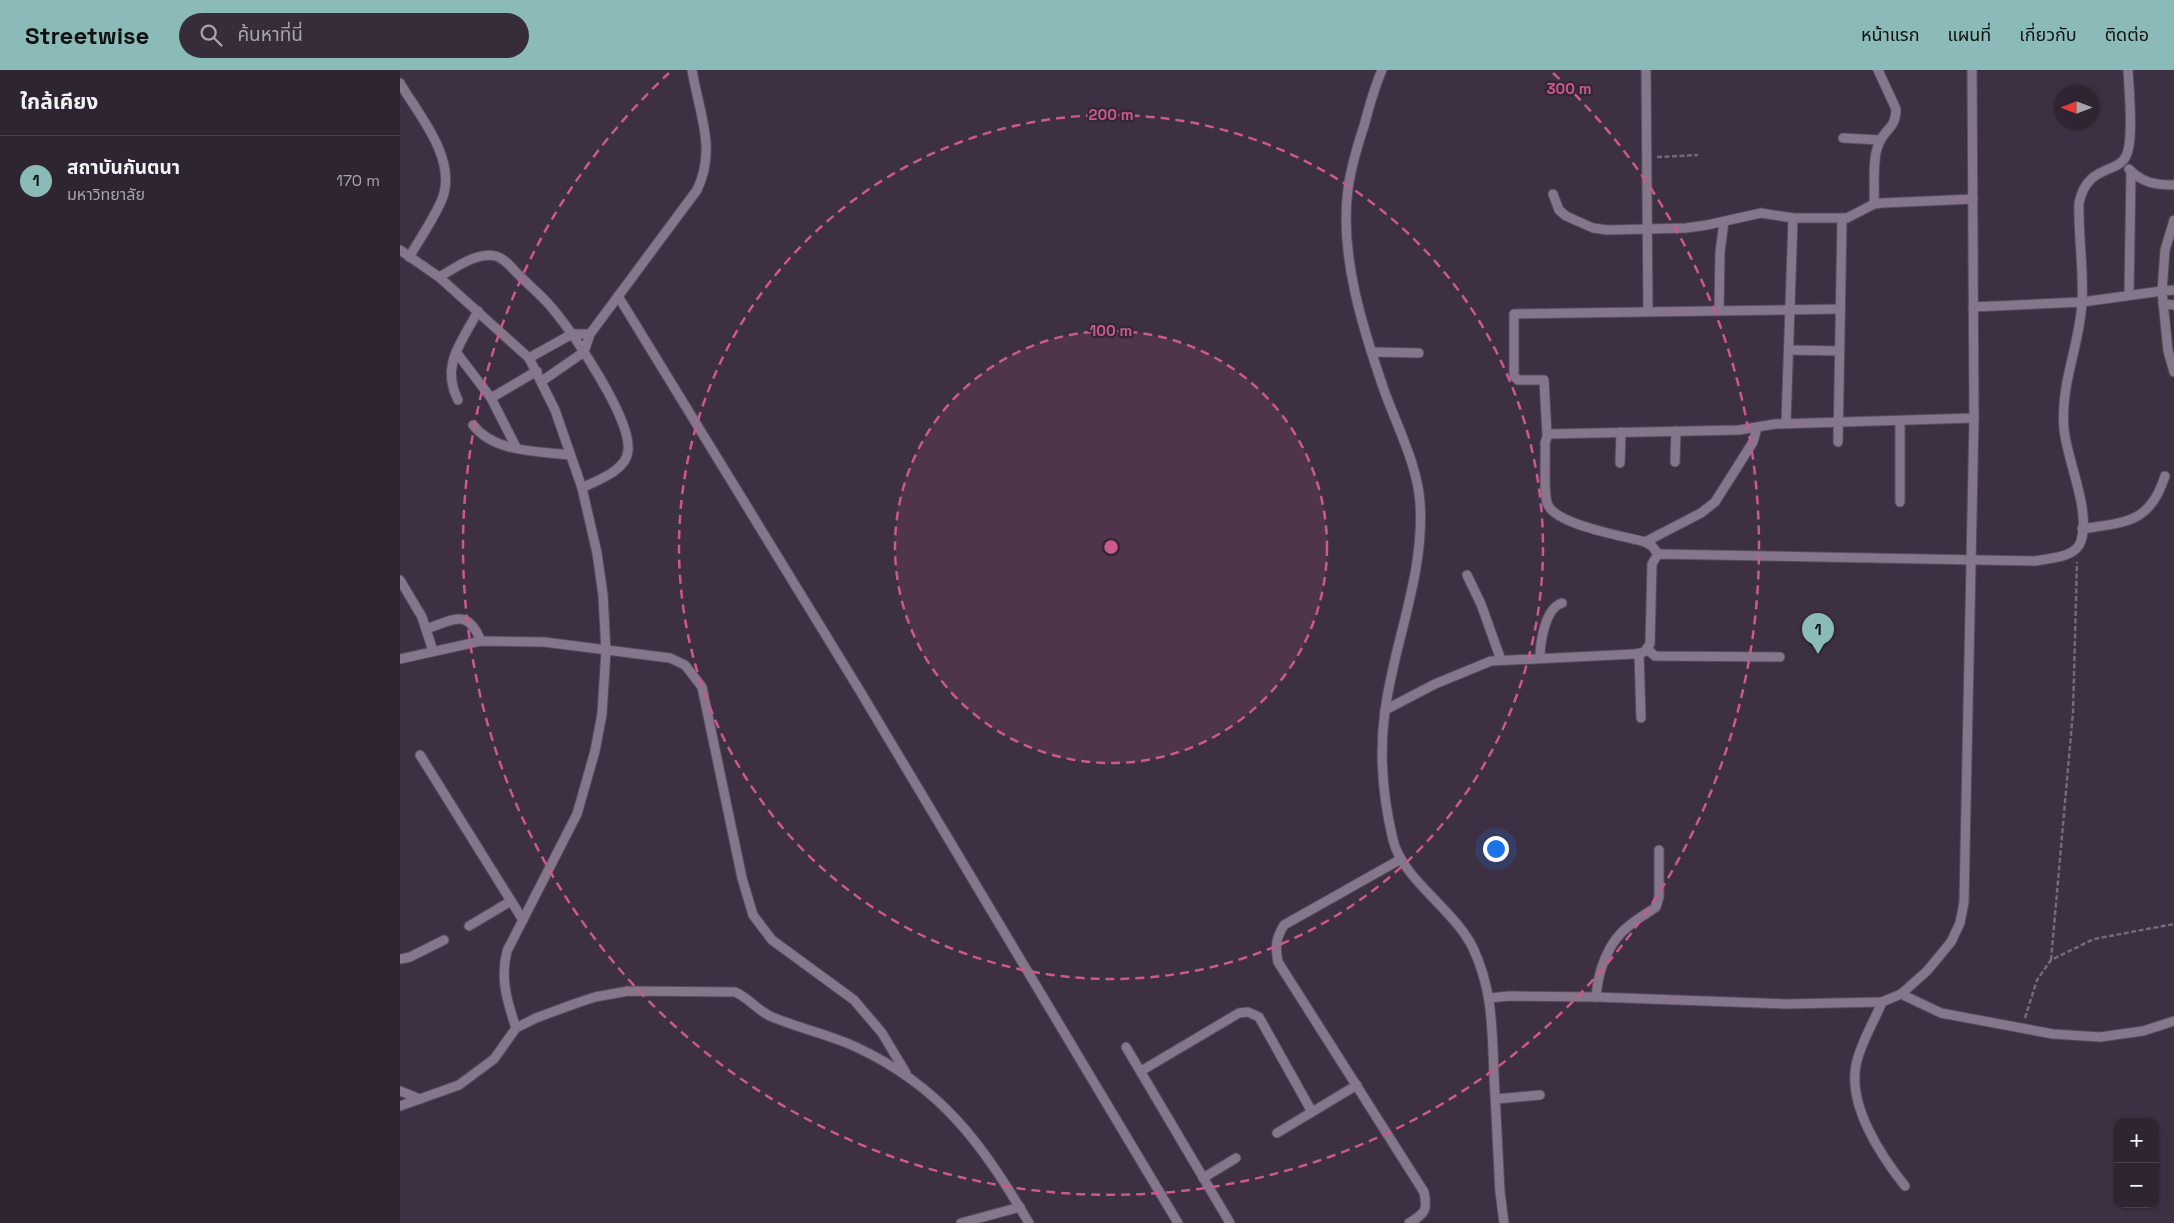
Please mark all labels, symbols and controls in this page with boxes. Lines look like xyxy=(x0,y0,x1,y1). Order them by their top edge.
search box xyxy=(179,13,529,58)
text: Streetwise xyxy=(25,20,149,51)
icon: search xyxy=(197,21,225,49)
text: ค้นหาที่นี่ xyxy=(237,22,303,47)
text: หน้าแรก xyxy=(1861,23,1919,46)
text: แผนที่ xyxy=(1947,23,1991,46)
text: เกี่ยวกับ xyxy=(2019,23,2077,46)
text: ติดต่อ xyxy=(2105,23,2149,46)
text: 300 m xyxy=(1546,79,1592,98)
north arrow xyxy=(2054,85,2099,130)
text: ใกล้เคียง xyxy=(20,88,98,115)
text: 200 m xyxy=(1089,105,1133,124)
text: สถาบันกันตนา xyxy=(67,155,180,180)
text: 1 xyxy=(32,170,40,191)
text: 170 m xyxy=(336,170,380,191)
text: มหาวิทยาลัย xyxy=(67,184,145,205)
text: 100 m xyxy=(1090,321,1132,340)
centre of rings xyxy=(1102,538,1120,556)
pin: 1 xyxy=(1802,613,1834,654)
your location xyxy=(1483,836,1509,862)
map controls xyxy=(2114,1118,2159,1208)
button: + xyxy=(2114,1118,2159,1163)
button: − xyxy=(2114,1163,2159,1208)

